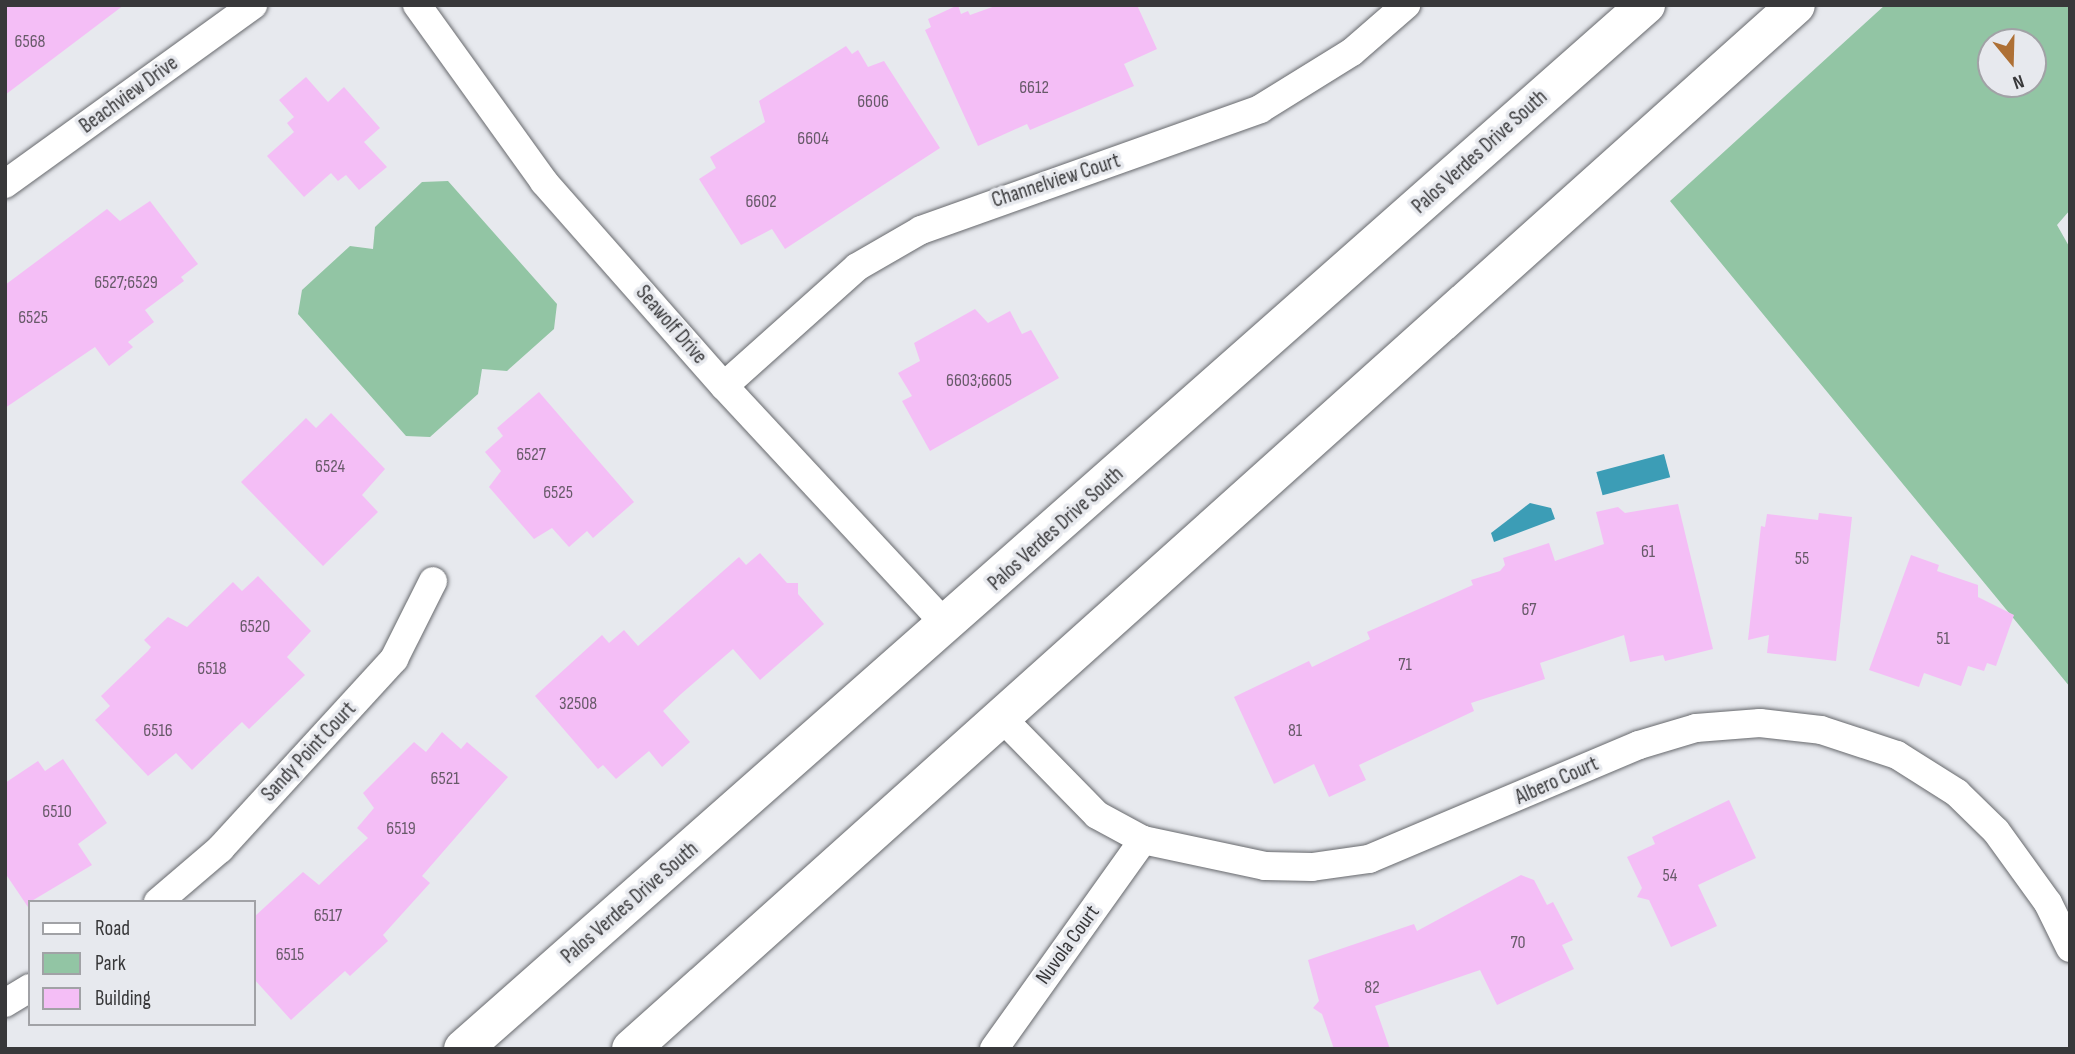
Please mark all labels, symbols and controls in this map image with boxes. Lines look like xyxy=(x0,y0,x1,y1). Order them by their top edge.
north arrow xyxy=(1977,28,2047,98)
house number: 6568 xyxy=(15,31,45,53)
street label: Beachview Drive xyxy=(75,51,183,139)
text: N xyxy=(2010,69,2027,94)
house number: 6612 xyxy=(1019,77,1049,99)
street label: Palos Verdes Drive South xyxy=(1407,85,1553,219)
house number: 6606 xyxy=(857,91,889,113)
house number: 6604 xyxy=(797,128,829,150)
street label: Channelview Court xyxy=(989,148,1123,214)
house number: 6602 xyxy=(745,191,777,213)
house number: 6527;6529 xyxy=(94,272,158,294)
street label: Seawolf Drive xyxy=(630,281,712,369)
house number: 6525 xyxy=(18,307,48,329)
house number: 6603;6605 xyxy=(946,370,1012,392)
house number: 6527 xyxy=(516,444,546,466)
house number: 6524 xyxy=(315,456,345,478)
street label: Palos Verdes Drive South xyxy=(983,462,1129,596)
house number: 6525 xyxy=(543,482,573,504)
house number: 61 xyxy=(1641,541,1655,563)
house number: 55 xyxy=(1795,548,1809,570)
house number: 67 xyxy=(1521,599,1537,621)
house number: 6520 xyxy=(240,616,270,638)
house number: 51 xyxy=(1936,628,1950,650)
house number: 71 xyxy=(1398,654,1412,676)
house number: 6518 xyxy=(197,658,227,680)
house number: 32508 xyxy=(559,693,597,715)
street label: Sandy Point Court xyxy=(257,697,361,807)
house number: 6516 xyxy=(143,720,173,742)
house number: 81 xyxy=(1288,720,1302,742)
street label: Albero Court xyxy=(1512,752,1602,810)
house number: 6521 xyxy=(431,768,459,790)
house number: 6510 xyxy=(42,801,72,823)
house number: 6519 xyxy=(386,818,416,840)
street label: Palos Verdes Drive South xyxy=(556,837,704,969)
house number: 54 xyxy=(1663,865,1677,887)
legend xyxy=(28,900,256,1026)
street label: Nuvola Court xyxy=(1031,901,1105,989)
house number: 6517 xyxy=(314,905,342,927)
text: Road xyxy=(95,916,130,941)
house number: 70 xyxy=(1510,932,1526,954)
house number: 6515 xyxy=(276,944,304,966)
text: Park xyxy=(95,951,126,976)
house number: 82 xyxy=(1364,977,1380,999)
text: Building xyxy=(95,986,151,1011)

